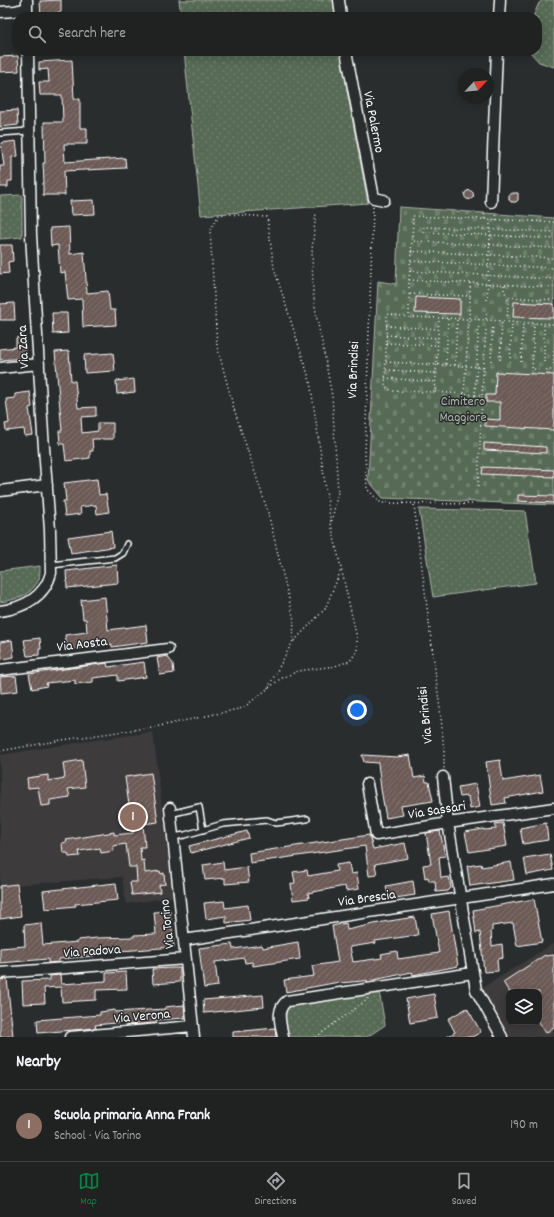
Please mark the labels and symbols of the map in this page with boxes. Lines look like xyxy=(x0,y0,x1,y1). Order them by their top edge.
north arrow xyxy=(458,68,494,104)
street label: Via Palermo xyxy=(357,89,389,155)
street label: Via Zara xyxy=(13,324,35,369)
street label: Via Brindisi xyxy=(343,340,365,399)
park label: Cimitero Maggiore xyxy=(439,392,487,428)
street label: Via Aosta xyxy=(56,632,109,658)
street label: Via Brindisi xyxy=(413,685,439,745)
your location xyxy=(347,700,367,720)
street label: Via Sassari xyxy=(407,797,468,825)
pin: 1 xyxy=(120,802,146,832)
street label: Via Brescia xyxy=(337,885,397,913)
street label: Via Torino xyxy=(155,898,181,950)
street label: Via Padova xyxy=(63,940,122,964)
street label: Via Verona xyxy=(113,1005,171,1029)

